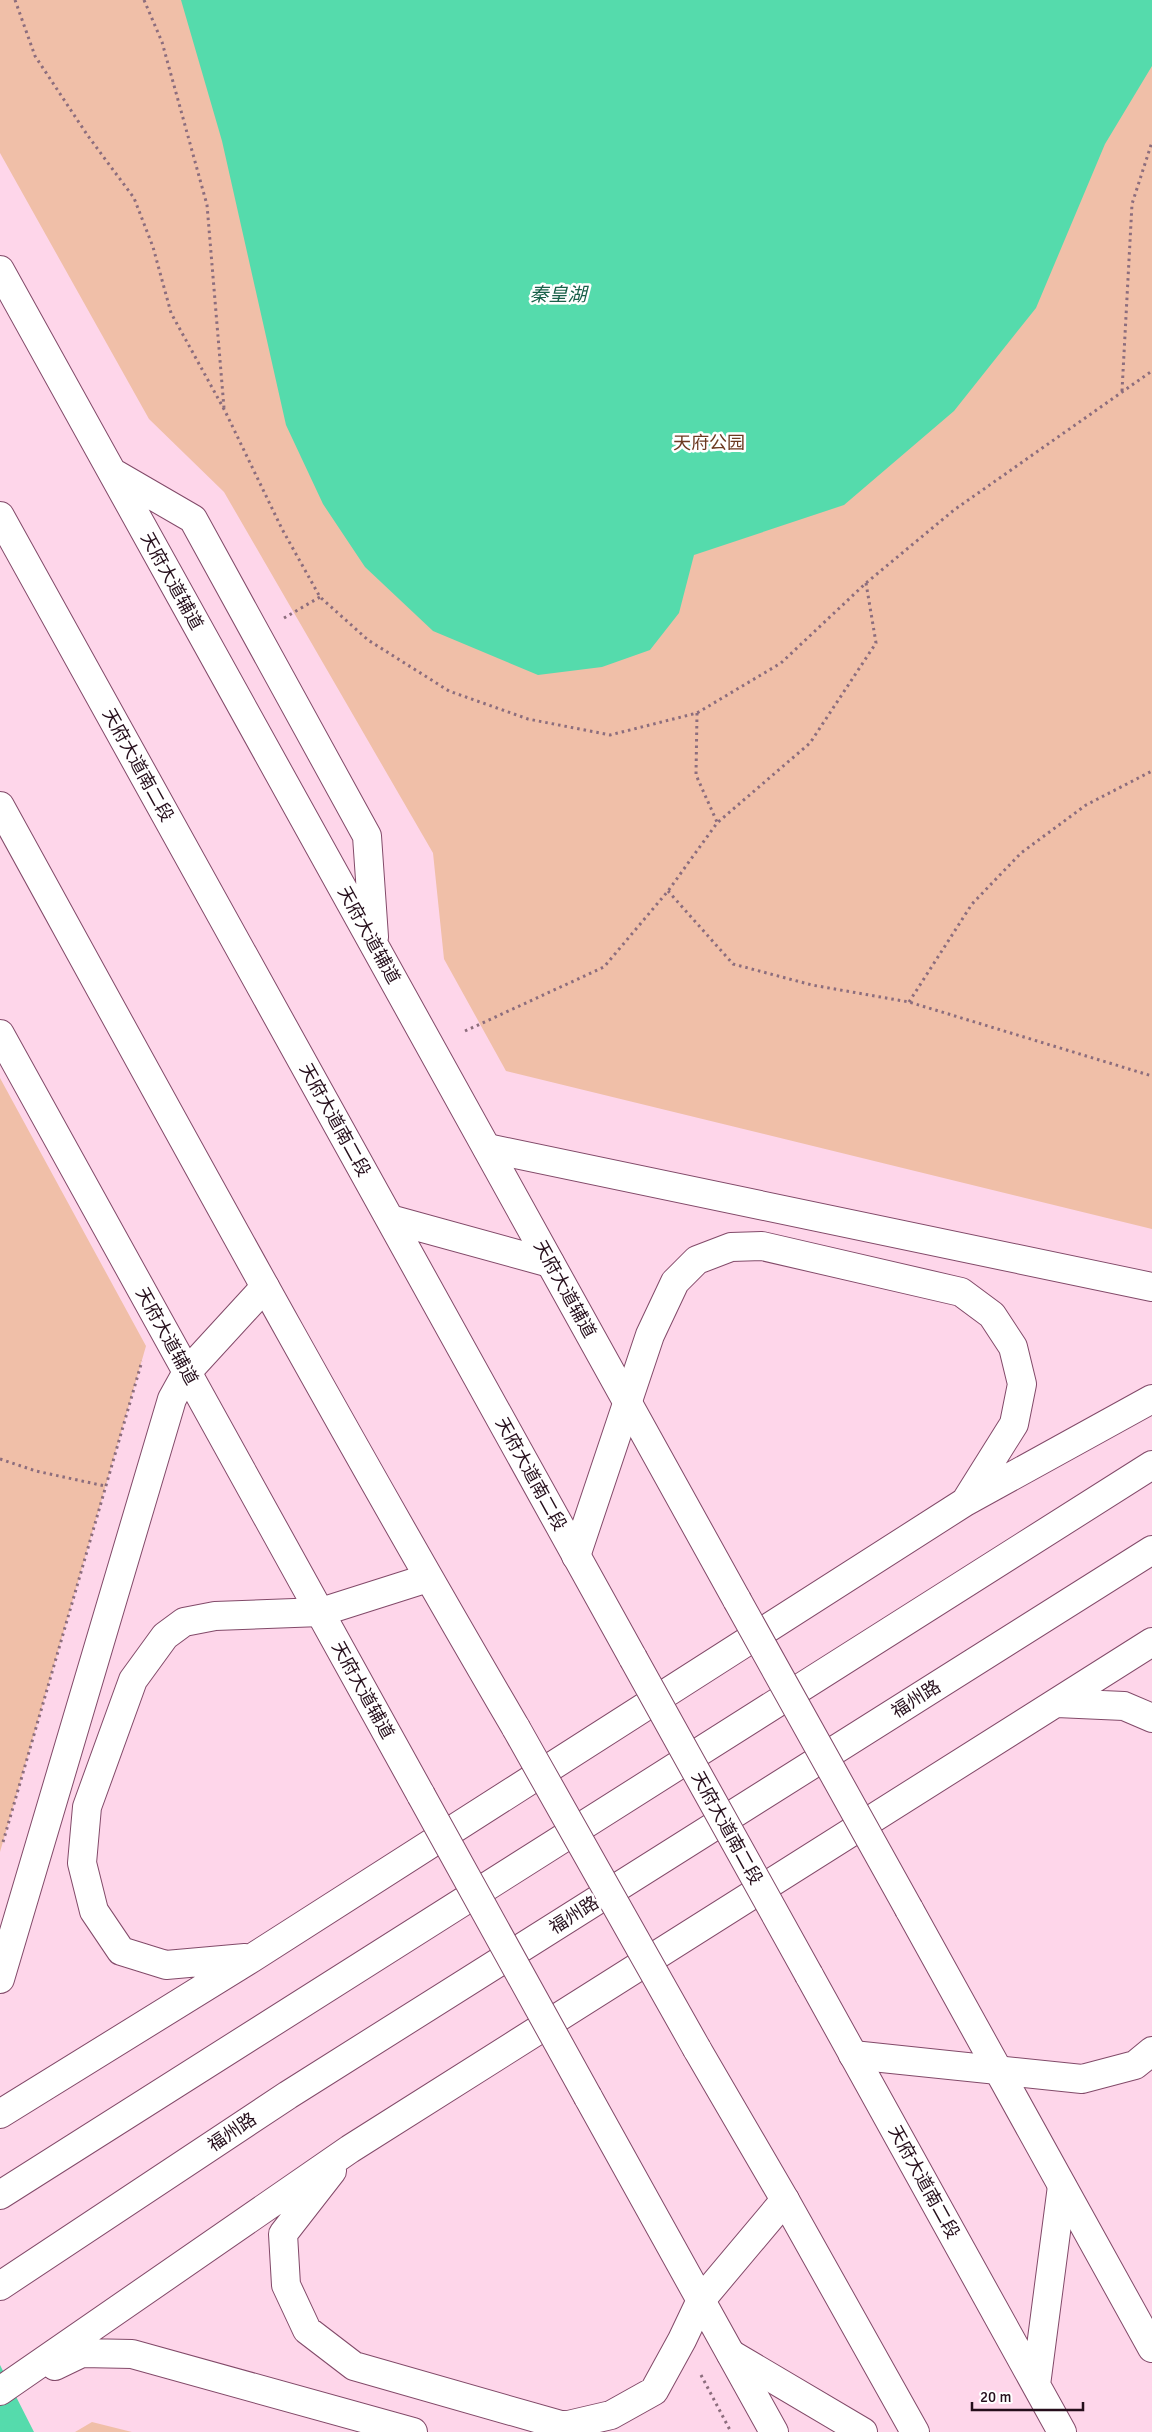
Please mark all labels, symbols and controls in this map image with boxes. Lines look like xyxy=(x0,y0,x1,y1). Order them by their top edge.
water label: 秦皇湖 xyxy=(529,283,589,307)
park label: 天府公园 xyxy=(673,432,745,454)
street label: 天府大道辅道 xyxy=(136,528,208,634)
street label: 天府大道南二段 xyxy=(98,705,178,825)
street label: 天府大道辅道 xyxy=(333,882,405,988)
street label: 天府大道南二段 xyxy=(295,1060,375,1180)
street label: 天府大道辅道 xyxy=(529,1236,601,1342)
street label: 天府大道辅道 xyxy=(131,1283,203,1389)
street label: 天府大道南二段 xyxy=(491,1414,571,1534)
street label: 天府大道辅道 xyxy=(327,1637,399,1743)
street label: 福州路 xyxy=(887,1675,945,1723)
street label: 天府大道南二段 xyxy=(687,1768,767,1888)
street label: 福州路 xyxy=(545,1891,603,1939)
street label: 福州路 xyxy=(203,2108,261,2156)
street label: 天府大道南二段 xyxy=(884,2122,964,2242)
scale bar xyxy=(972,2380,1083,2412)
text: 20 m xyxy=(980,2388,1011,2406)

